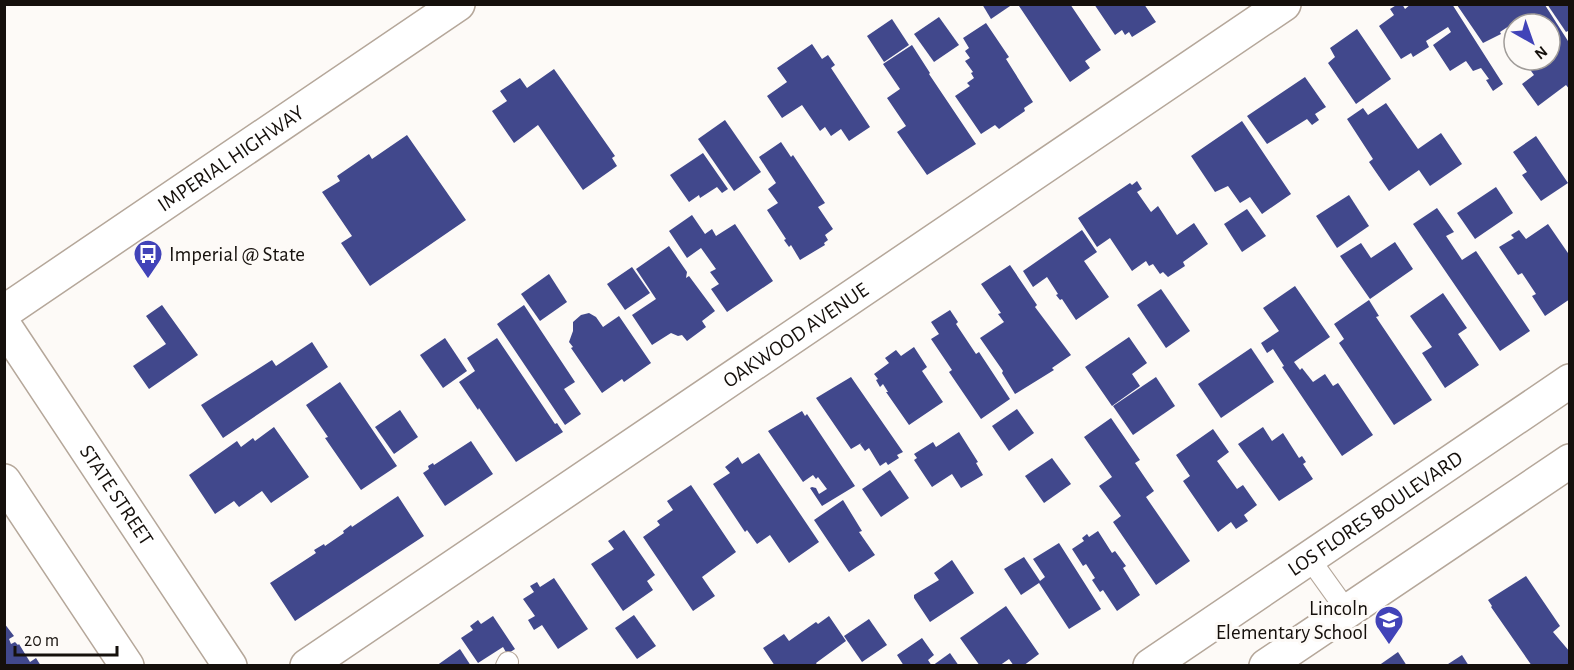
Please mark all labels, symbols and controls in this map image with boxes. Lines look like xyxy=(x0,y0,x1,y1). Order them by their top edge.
north arrow xyxy=(1502,12,1562,72)
text: N xyxy=(1532,43,1550,62)
street label: IMPERIAL HIGHWAY xyxy=(154,101,308,215)
bus stop icon: Imperial @ State xyxy=(132,238,164,280)
place label: Imperial @ State xyxy=(169,244,305,265)
street label: OAKWOOD AVENUE xyxy=(719,279,872,391)
street label: STATE STREET xyxy=(76,441,157,549)
street label: LOS FLORES BOULEVARD xyxy=(1284,447,1466,580)
place label: Lincoln Elementary School xyxy=(1216,598,1368,643)
school or university icon: Lincoln Elementary School xyxy=(1373,604,1405,646)
scale bar xyxy=(15,619,117,657)
text: 20 m xyxy=(24,632,59,650)

